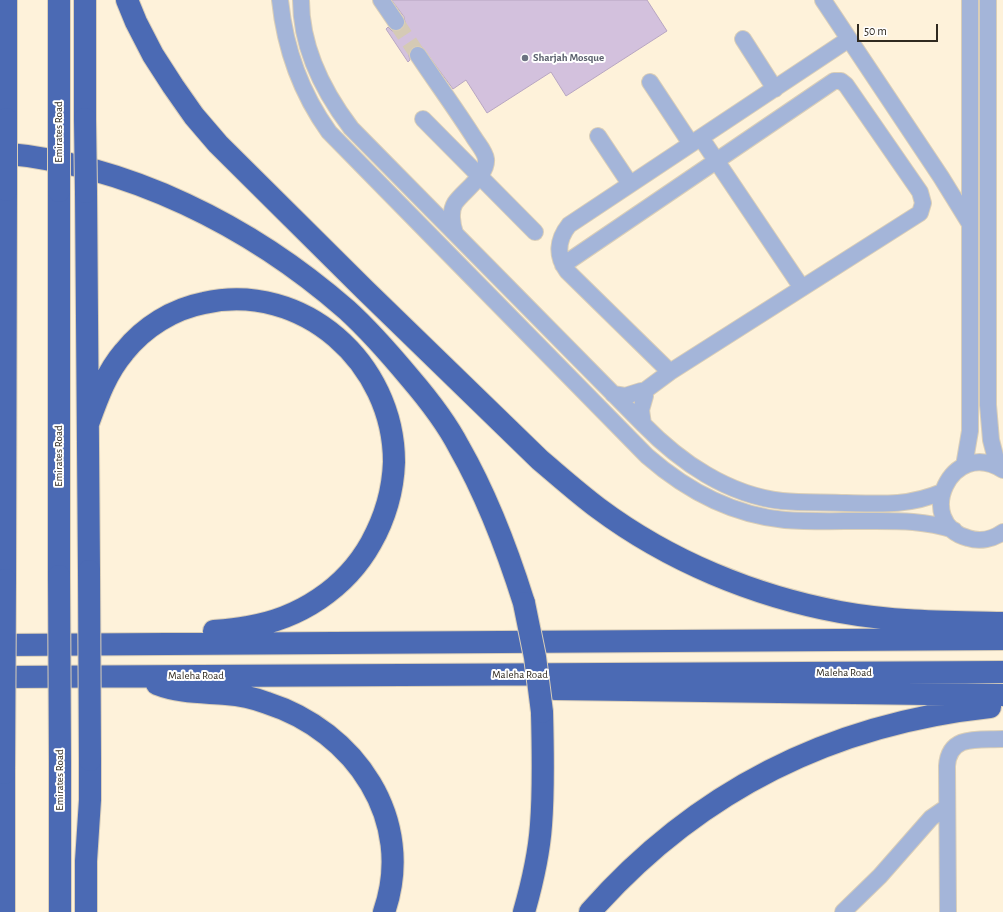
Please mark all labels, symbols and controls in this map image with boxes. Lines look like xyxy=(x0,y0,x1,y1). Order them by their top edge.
scale bar xyxy=(859,16,940,42)
text: 50 m xyxy=(864,25,887,37)
place label: Sharjah Mosque xyxy=(533,51,604,65)
marker: Sharjah Mosque xyxy=(520,53,530,63)
street label: Emirates Road xyxy=(52,101,66,163)
street label: Emirates Road xyxy=(52,425,66,487)
street label: Maleha Road xyxy=(816,666,872,680)
street label: Maleha Road xyxy=(492,668,548,682)
street label: Maleha Road xyxy=(168,669,224,683)
street label: Emirates Road xyxy=(53,749,67,811)

